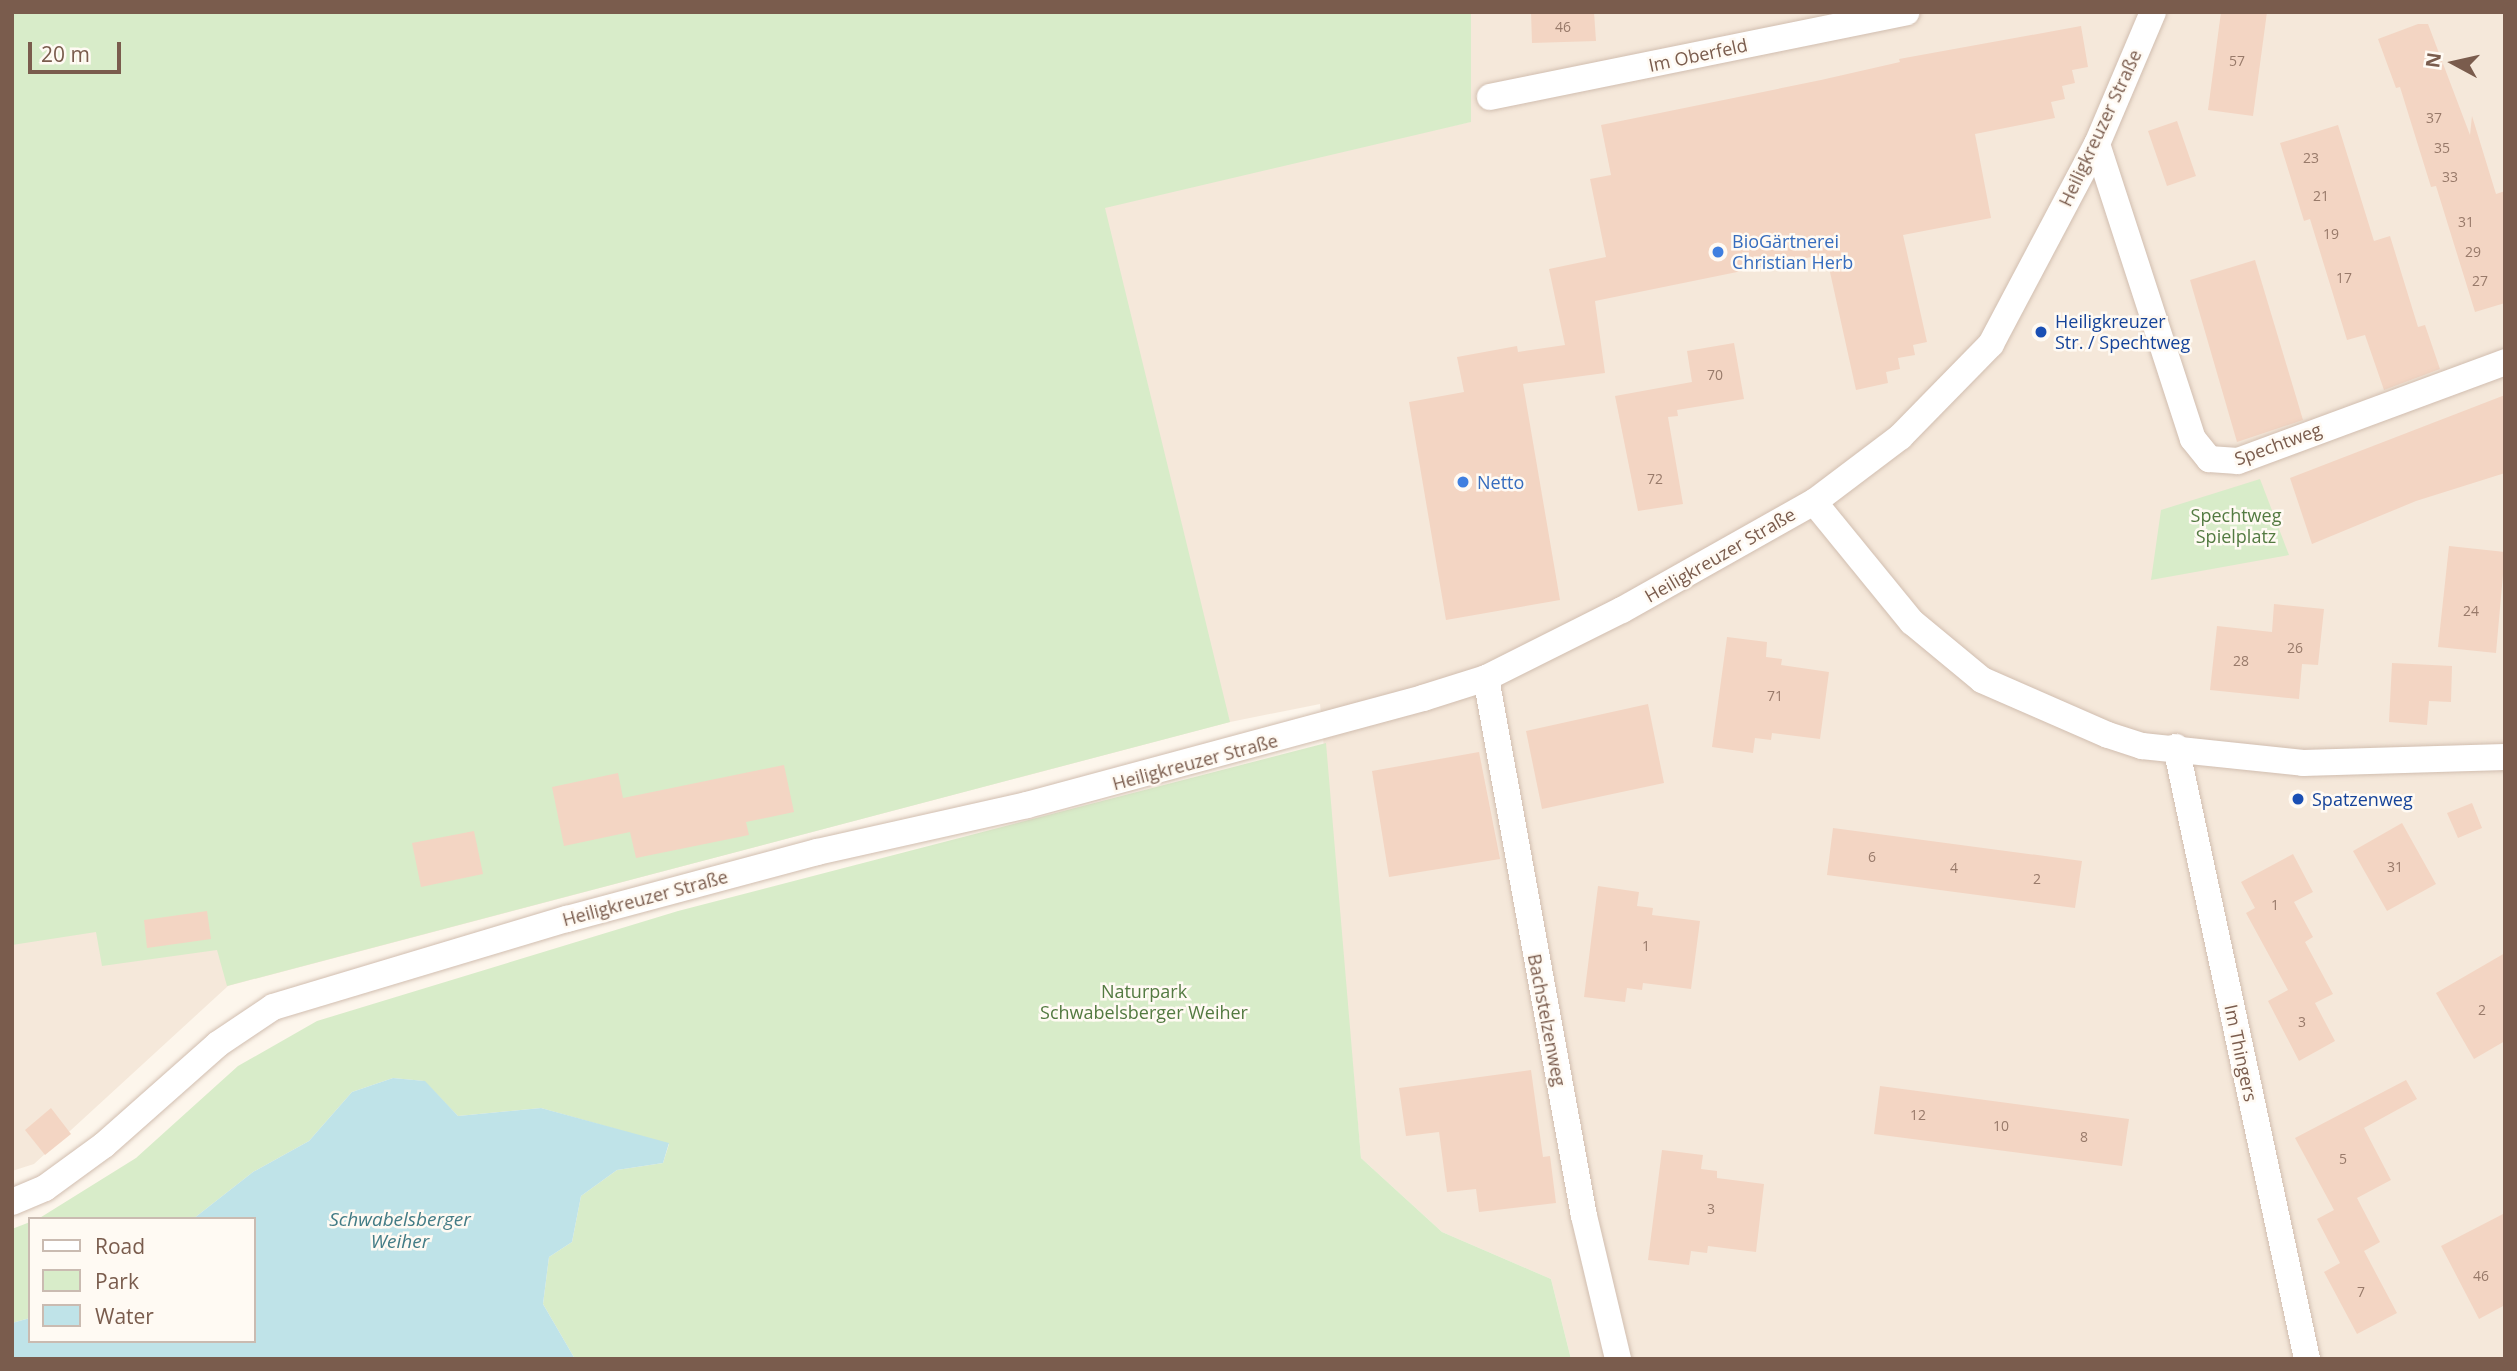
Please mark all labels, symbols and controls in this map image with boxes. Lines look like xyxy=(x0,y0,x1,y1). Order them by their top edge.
house number: 46 xyxy=(1555,19,1571,35)
scale bar xyxy=(32,28,124,72)
north arrow xyxy=(2419,28,2489,98)
street label: Im Oberfeld xyxy=(1647,34,1749,76)
text: 20 m xyxy=(41,40,90,68)
street label: Heiligkreuzer Straße xyxy=(2054,46,2146,210)
text: N xyxy=(2419,51,2447,70)
house number: 57 xyxy=(2229,53,2245,69)
house number: 37 xyxy=(2426,110,2442,126)
house number: 35 xyxy=(2434,140,2450,156)
house number: 23 xyxy=(2303,150,2319,166)
house number: 33 xyxy=(2442,169,2458,185)
house number: 21 xyxy=(2313,188,2329,204)
house number: 31 xyxy=(2458,214,2474,230)
house number: 19 xyxy=(2323,226,2339,242)
place label: BioGärtnerei Christian Herb xyxy=(1732,231,1853,274)
marker: BioGärtnerei Christian Herb xyxy=(1710,244,1726,260)
house number: 29 xyxy=(2465,244,2481,260)
house number: 17 xyxy=(2336,270,2352,286)
house number: 27 xyxy=(2472,273,2488,289)
place label: Heiligkreuzer Str. / Spechtweg xyxy=(2055,311,2190,354)
marker: Heiligkreuzer Str. / Spechtweg xyxy=(2033,324,2049,340)
house number: 70 xyxy=(1707,367,1723,383)
street label: Spechtweg xyxy=(2232,418,2324,470)
place label: Netto xyxy=(1477,471,1524,493)
house number: 72 xyxy=(1647,471,1663,487)
marker: Netto xyxy=(1455,474,1471,490)
street label: Heiligkreuzer Straße xyxy=(1641,503,1799,607)
park label: Spechtweg Spielplatz xyxy=(2191,505,2281,548)
house number: 24 xyxy=(2463,603,2479,619)
house number: 26 xyxy=(2287,640,2303,656)
house number: 28 xyxy=(2233,653,2249,669)
house number: 71 xyxy=(1767,688,1783,704)
street label: Heiligkreuzer Straße xyxy=(1110,730,1280,794)
place label: Spatzenweg xyxy=(2312,788,2413,810)
marker: Spatzenweg xyxy=(2290,791,2306,807)
house number: 6 xyxy=(1868,849,1876,865)
house number: 31 xyxy=(2387,859,2403,875)
house number: 4 xyxy=(1950,860,1958,876)
street label: Heiligkreuzer Straße xyxy=(560,866,730,930)
house number: 2 xyxy=(2033,871,2041,887)
house number: 1 xyxy=(2271,897,2279,913)
house number: 1 xyxy=(1642,938,1650,954)
street label: Bachstelzenweg xyxy=(1524,952,1570,1088)
park label: Naturpark Schwabelsberger Weiher xyxy=(1040,981,1248,1024)
street label: Im Thingers xyxy=(2220,1002,2262,1104)
house number: 2 xyxy=(2478,1002,2486,1018)
house number: 3 xyxy=(2298,1014,2306,1030)
house number: 12 xyxy=(1910,1107,1926,1123)
house number: 10 xyxy=(1993,1118,2009,1134)
house number: 8 xyxy=(2080,1129,2088,1145)
house number: 5 xyxy=(2339,1151,2347,1167)
house number: 3 xyxy=(1707,1201,1715,1217)
water label: Schwabelsberger Weiher xyxy=(329,1209,471,1253)
legend xyxy=(28,1217,256,1343)
text: Road xyxy=(95,1232,145,1260)
text: Park xyxy=(95,1267,139,1295)
house number: 46 xyxy=(2473,1268,2489,1284)
house number: 7 xyxy=(2357,1284,2365,1300)
text: Water xyxy=(95,1302,154,1330)

